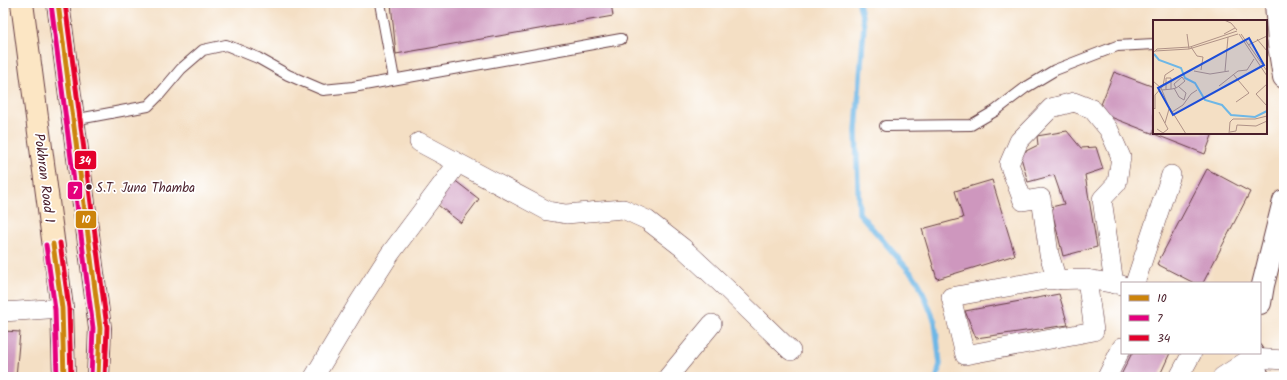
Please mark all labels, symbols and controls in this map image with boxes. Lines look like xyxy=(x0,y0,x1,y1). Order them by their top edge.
inset map xyxy=(1153,20,1267,134)
street label: Pokhran Road 1 xyxy=(28,132,60,224)
line badge: 34 xyxy=(74,150,97,170)
text: 34 xyxy=(78,152,91,170)
place label: S.T. Juna Thamba xyxy=(96,178,195,199)
line badge: 7 xyxy=(67,181,83,200)
text: 7 xyxy=(72,182,78,200)
marker: S.T. Juna Thamba xyxy=(84,182,94,192)
line badge: 10 xyxy=(75,210,97,229)
text: 10 xyxy=(82,211,91,229)
legend xyxy=(1121,282,1261,354)
text: 10 xyxy=(1157,289,1167,308)
text: 7 xyxy=(1157,309,1163,328)
text: 34 xyxy=(1157,329,1171,348)

